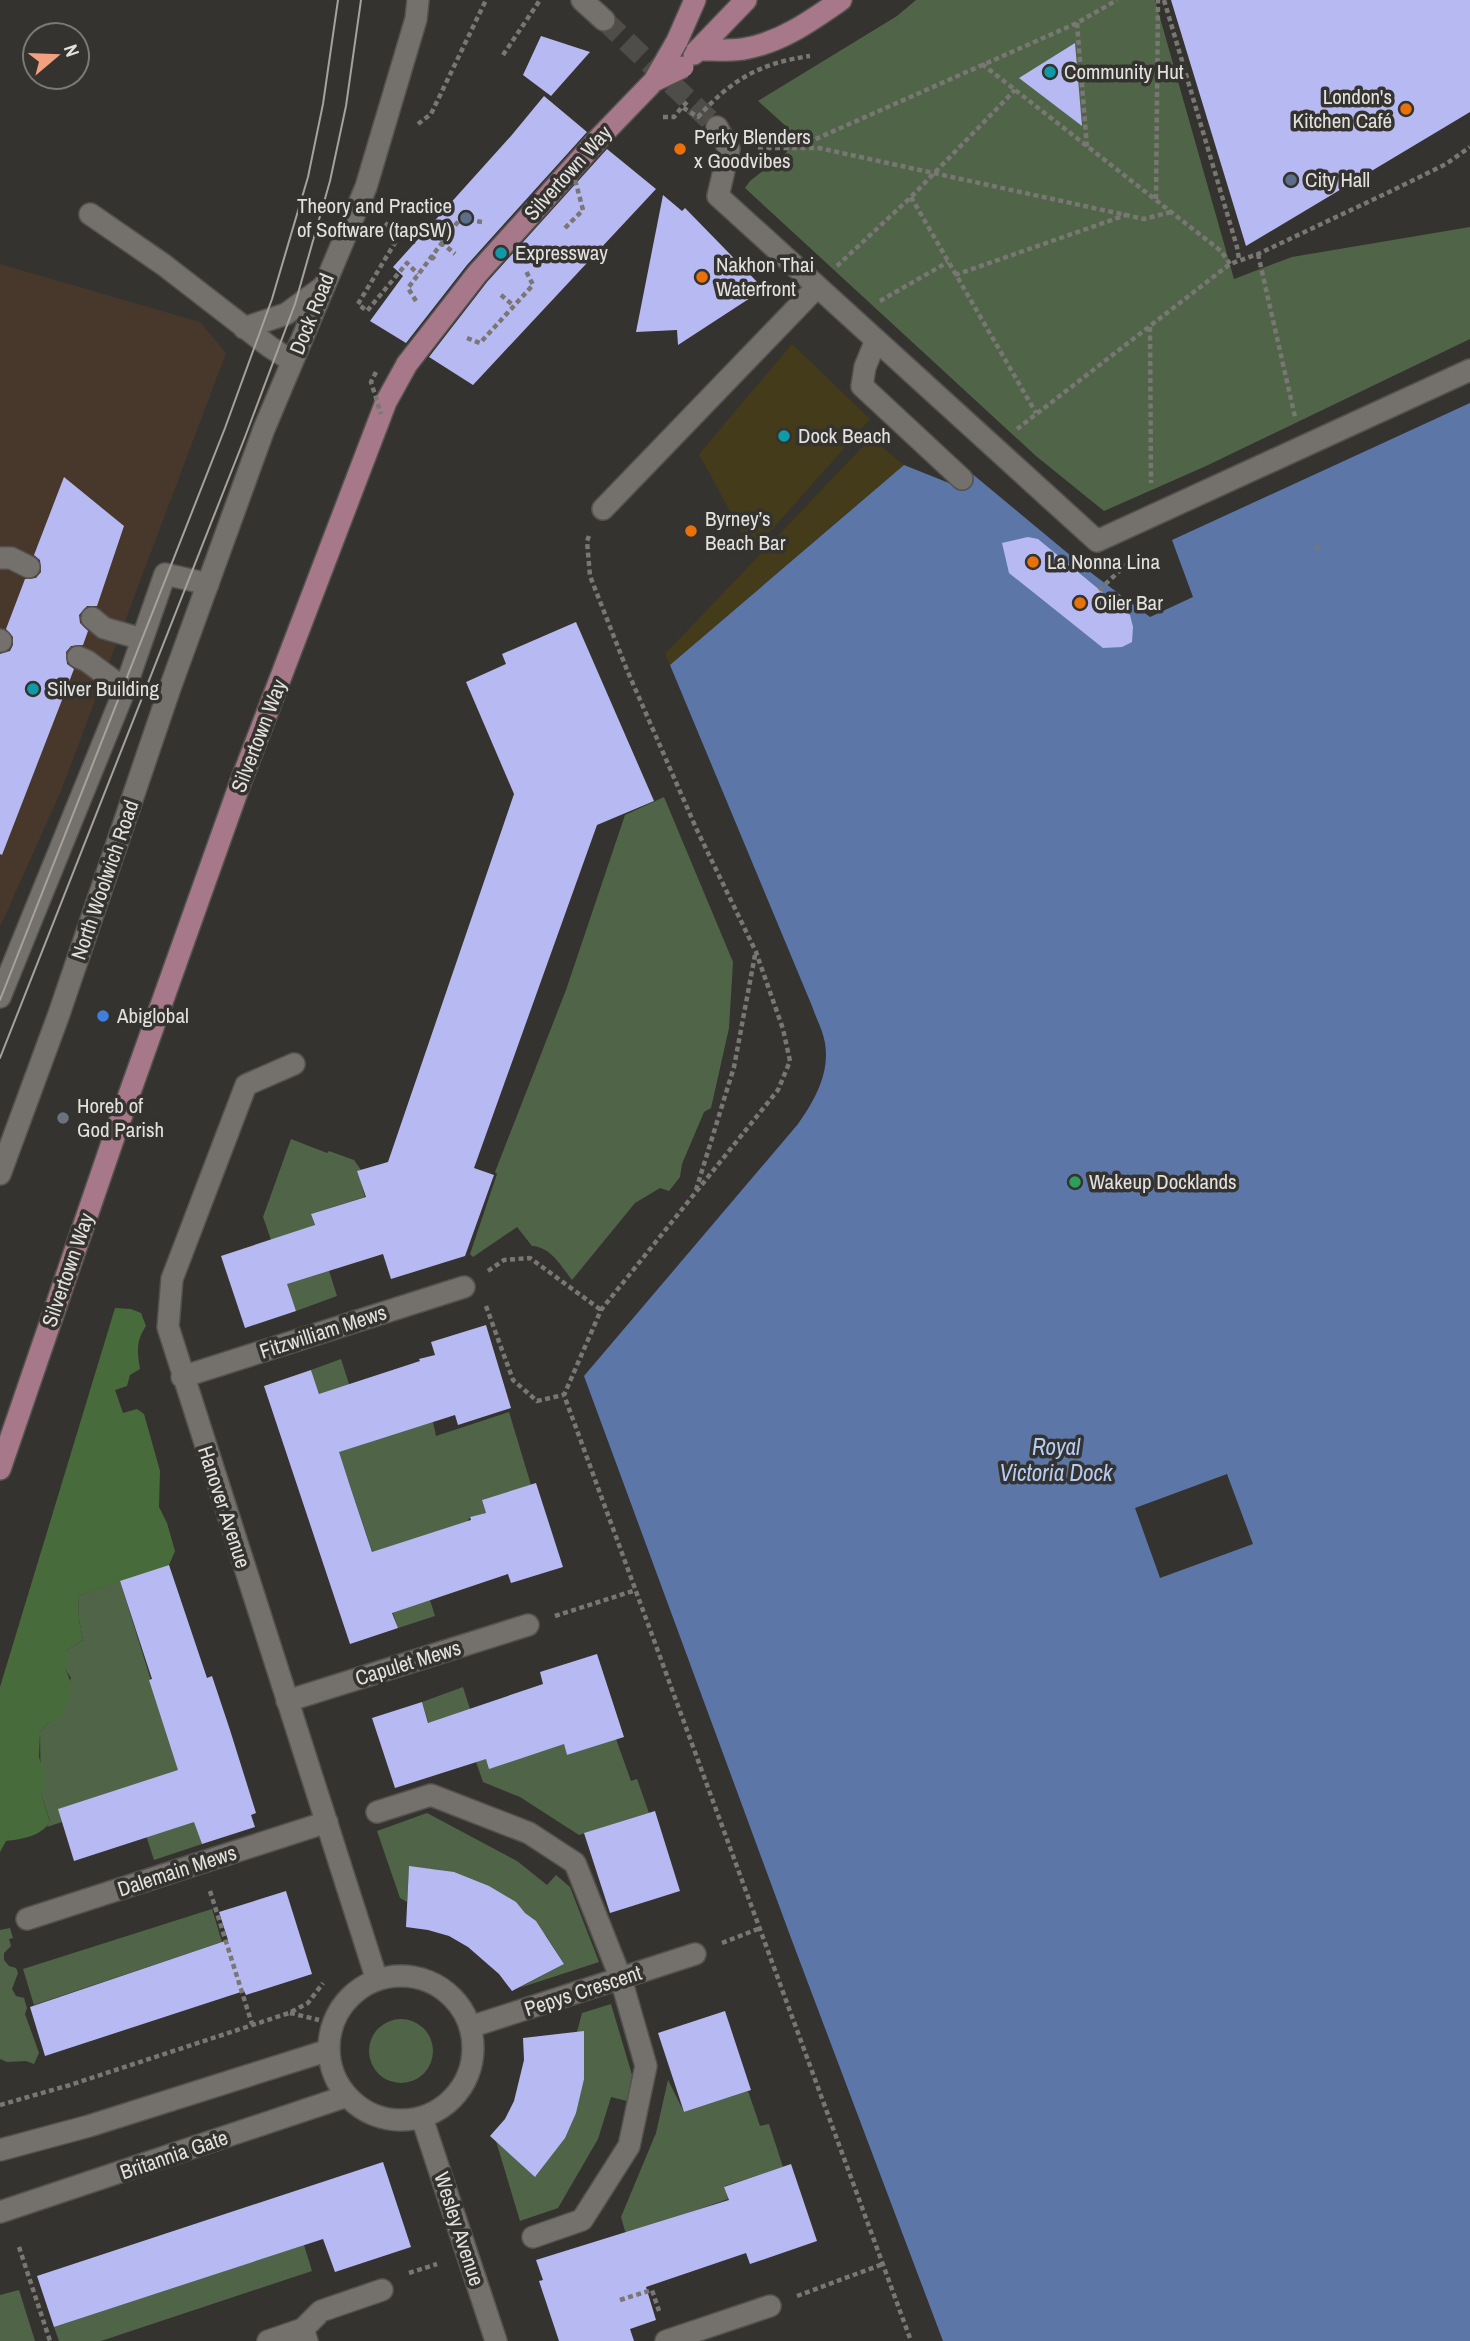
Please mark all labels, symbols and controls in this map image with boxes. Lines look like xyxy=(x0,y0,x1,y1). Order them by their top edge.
north arrow xyxy=(21,21,91,91)
text: N xyxy=(58,41,86,60)
place label: Community Hut xyxy=(1064,57,1184,86)
marker: Community Hut xyxy=(1042,64,1058,80)
place label: London's Kitchen Café xyxy=(1292,82,1392,135)
marker: London's Kitchen Café xyxy=(1398,101,1414,117)
street label: Silvertown Way xyxy=(517,118,618,227)
place label: Perky Blenders x Goodvibes xyxy=(694,122,811,175)
marker: Perky Blenders x Goodvibes xyxy=(672,141,688,157)
place label: City Hall xyxy=(1305,165,1370,194)
marker: City Hall xyxy=(1283,172,1299,188)
place label: Theory and Practice of Software (tapSW) xyxy=(297,191,452,244)
marker: Theory and Practice of Software (tapSW) xyxy=(458,210,474,226)
place label: Expressway xyxy=(515,238,608,267)
marker: Expressway xyxy=(493,245,509,261)
place label: Nakhon Thai Waterfront xyxy=(716,250,814,303)
street label: Dock Road xyxy=(282,269,341,359)
marker: Nakhon Thai Waterfront xyxy=(694,269,710,285)
place label: Dock Beach xyxy=(798,421,891,450)
marker: Dock Beach xyxy=(776,428,792,444)
place label: Byrney’s Beach Bar xyxy=(705,504,786,557)
marker: Byrney’s Beach Bar xyxy=(683,523,699,539)
place label: La Nonna Lina xyxy=(1047,547,1160,576)
marker: La Nonna Lina xyxy=(1025,554,1041,570)
place label: Oiler Bar xyxy=(1094,588,1163,617)
marker: Oiler Bar xyxy=(1072,595,1088,611)
place label: Silver Building xyxy=(47,674,159,703)
street label: Silvertown Way xyxy=(224,675,294,797)
marker: Silver Building xyxy=(25,681,41,697)
street label: North Woolwich Road xyxy=(64,796,145,964)
place label: Abiglobal xyxy=(116,1001,189,1030)
marker: Abiglobal xyxy=(95,1008,111,1024)
place label: Horeb of God Parish xyxy=(77,1091,164,1144)
marker: Horeb of God Parish xyxy=(55,1110,71,1126)
place label: Wakeup Docklands xyxy=(1089,1167,1237,1196)
marker: Wakeup Docklands xyxy=(1067,1174,1083,1190)
street label: Silvertown Way xyxy=(34,1209,101,1331)
street label: Fitzwilliam Mews xyxy=(256,1297,390,1366)
water label: Royal Victoria Dock xyxy=(1000,1431,1114,1488)
street label: Hanover Avenue xyxy=(191,1442,258,1572)
street label: Capulet Mews xyxy=(351,1633,464,1692)
street label: Dalemain Mews xyxy=(114,1838,240,1903)
street label: Pepys Crescent xyxy=(521,1958,645,2023)
street label: Britannia Gate xyxy=(116,2123,232,2186)
street label: Wesley Avenue xyxy=(427,2168,492,2289)

